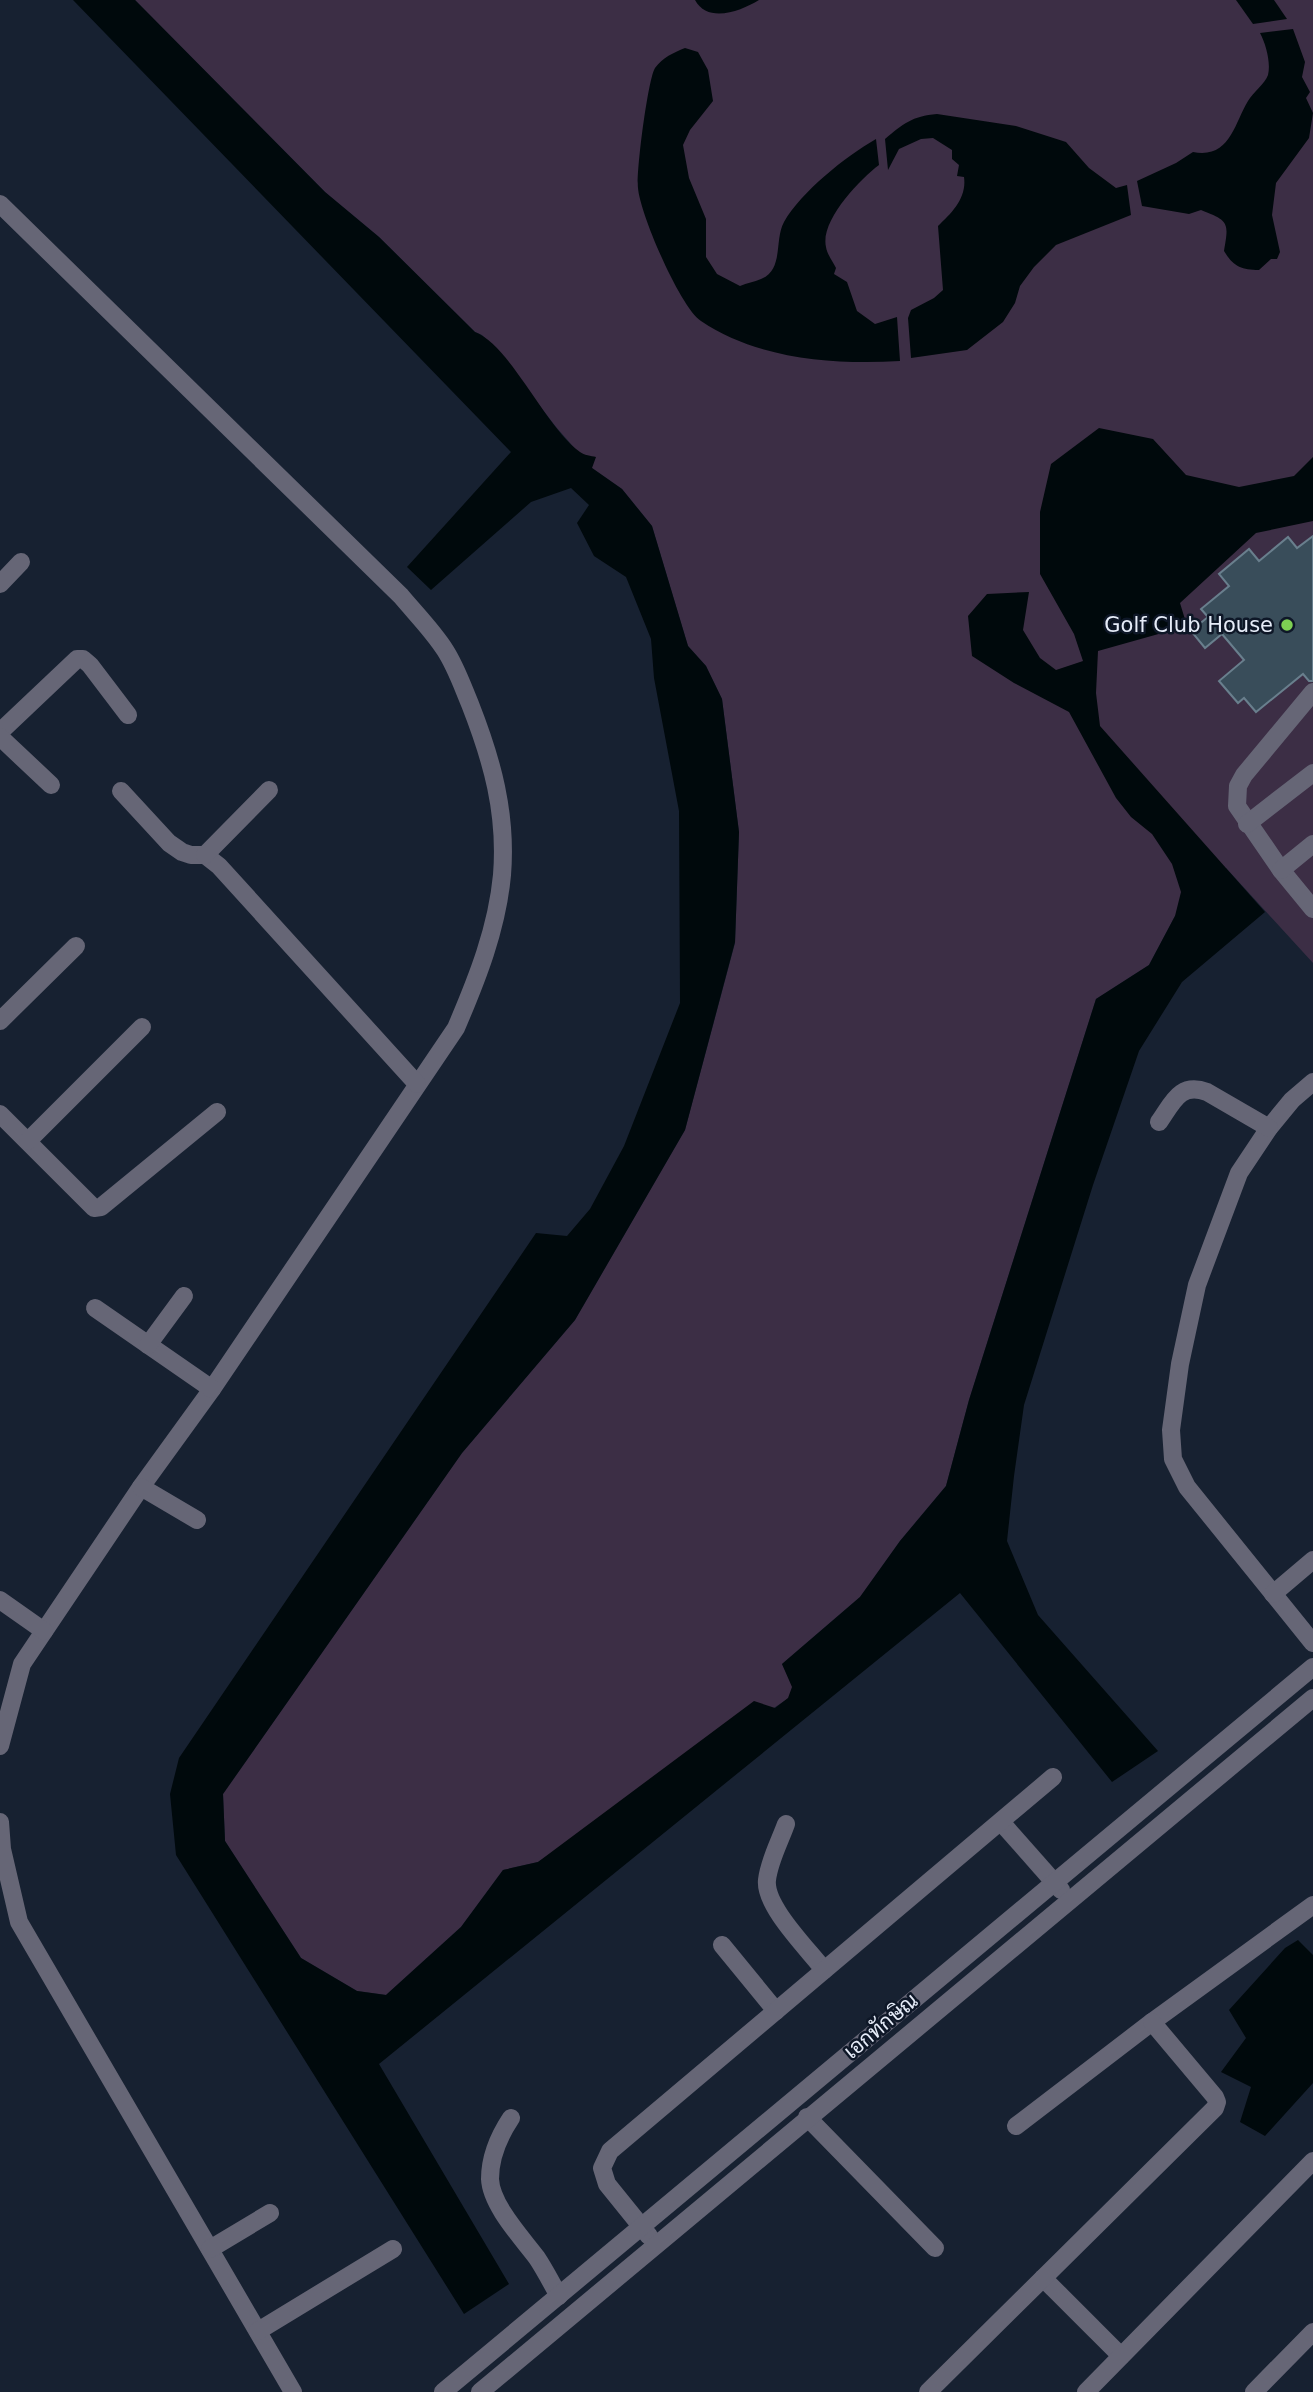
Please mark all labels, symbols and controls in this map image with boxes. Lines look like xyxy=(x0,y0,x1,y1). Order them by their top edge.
place label: Golf Club House xyxy=(1104,613,1273,637)
marker: Golf Club House xyxy=(1279,617,1295,633)
street label: เอกทักษิณ xyxy=(839,1988,923,2064)

